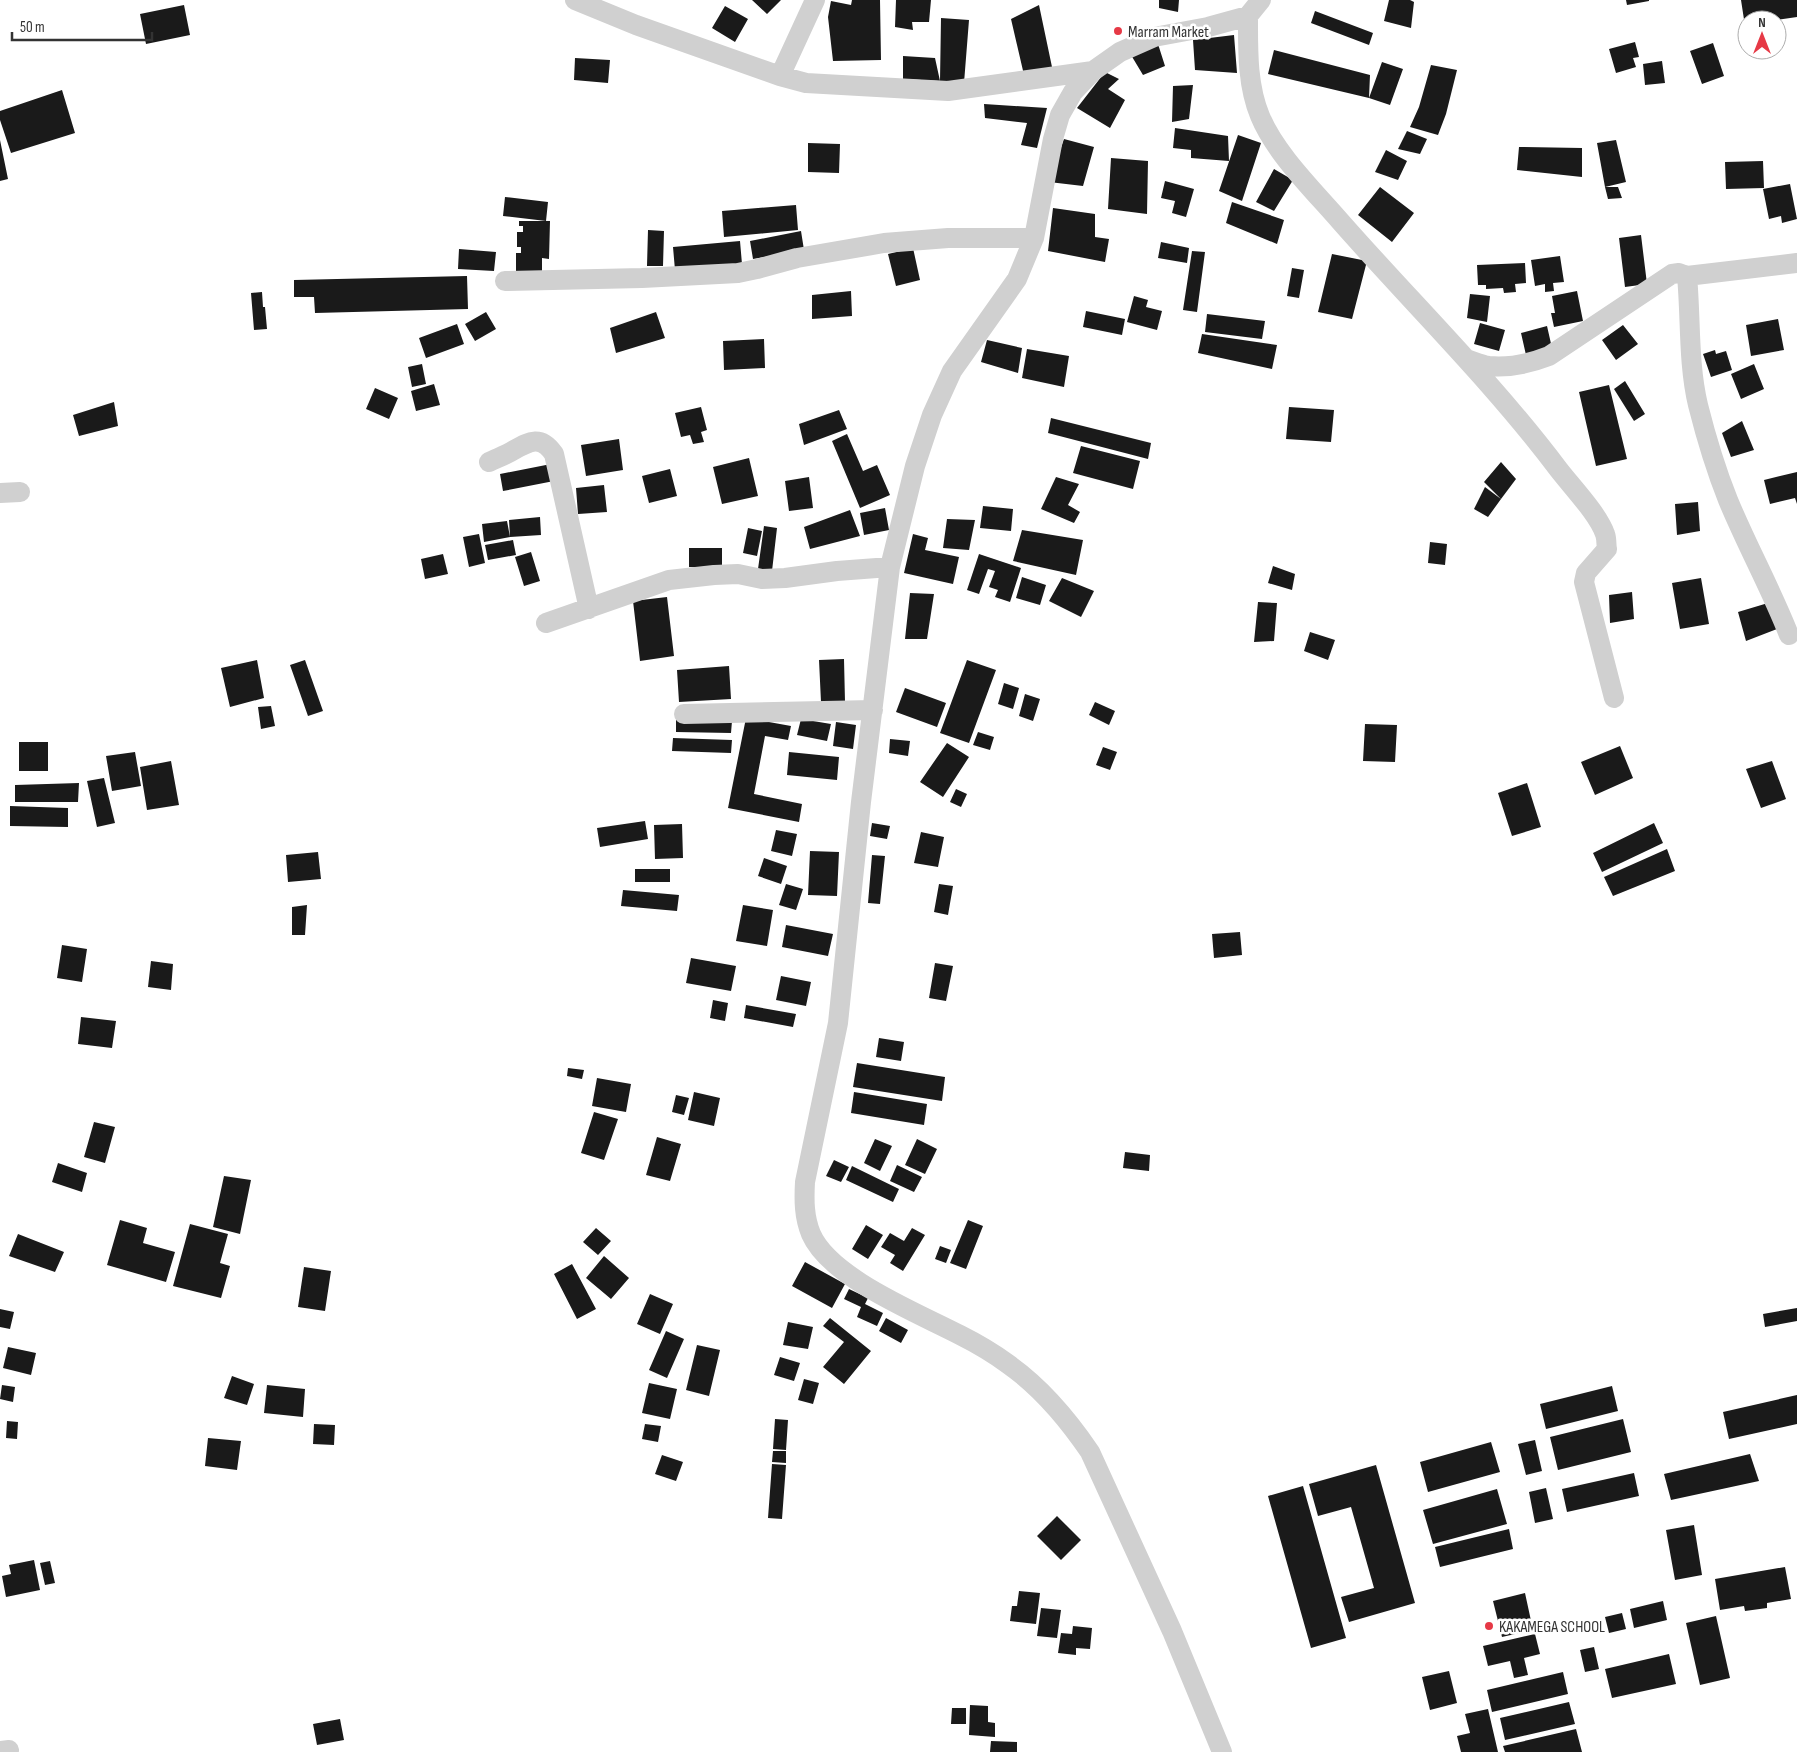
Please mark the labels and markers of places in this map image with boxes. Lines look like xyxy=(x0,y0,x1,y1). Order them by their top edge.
place label: Marram Market xyxy=(1128,23,1209,42)
marker: Marram Market xyxy=(1112,25,1124,37)
place label: KAKAMEGA SCHOOL xyxy=(1499,1618,1605,1637)
marker: KAKAMEGA SCHOOL xyxy=(1483,1620,1495,1632)

